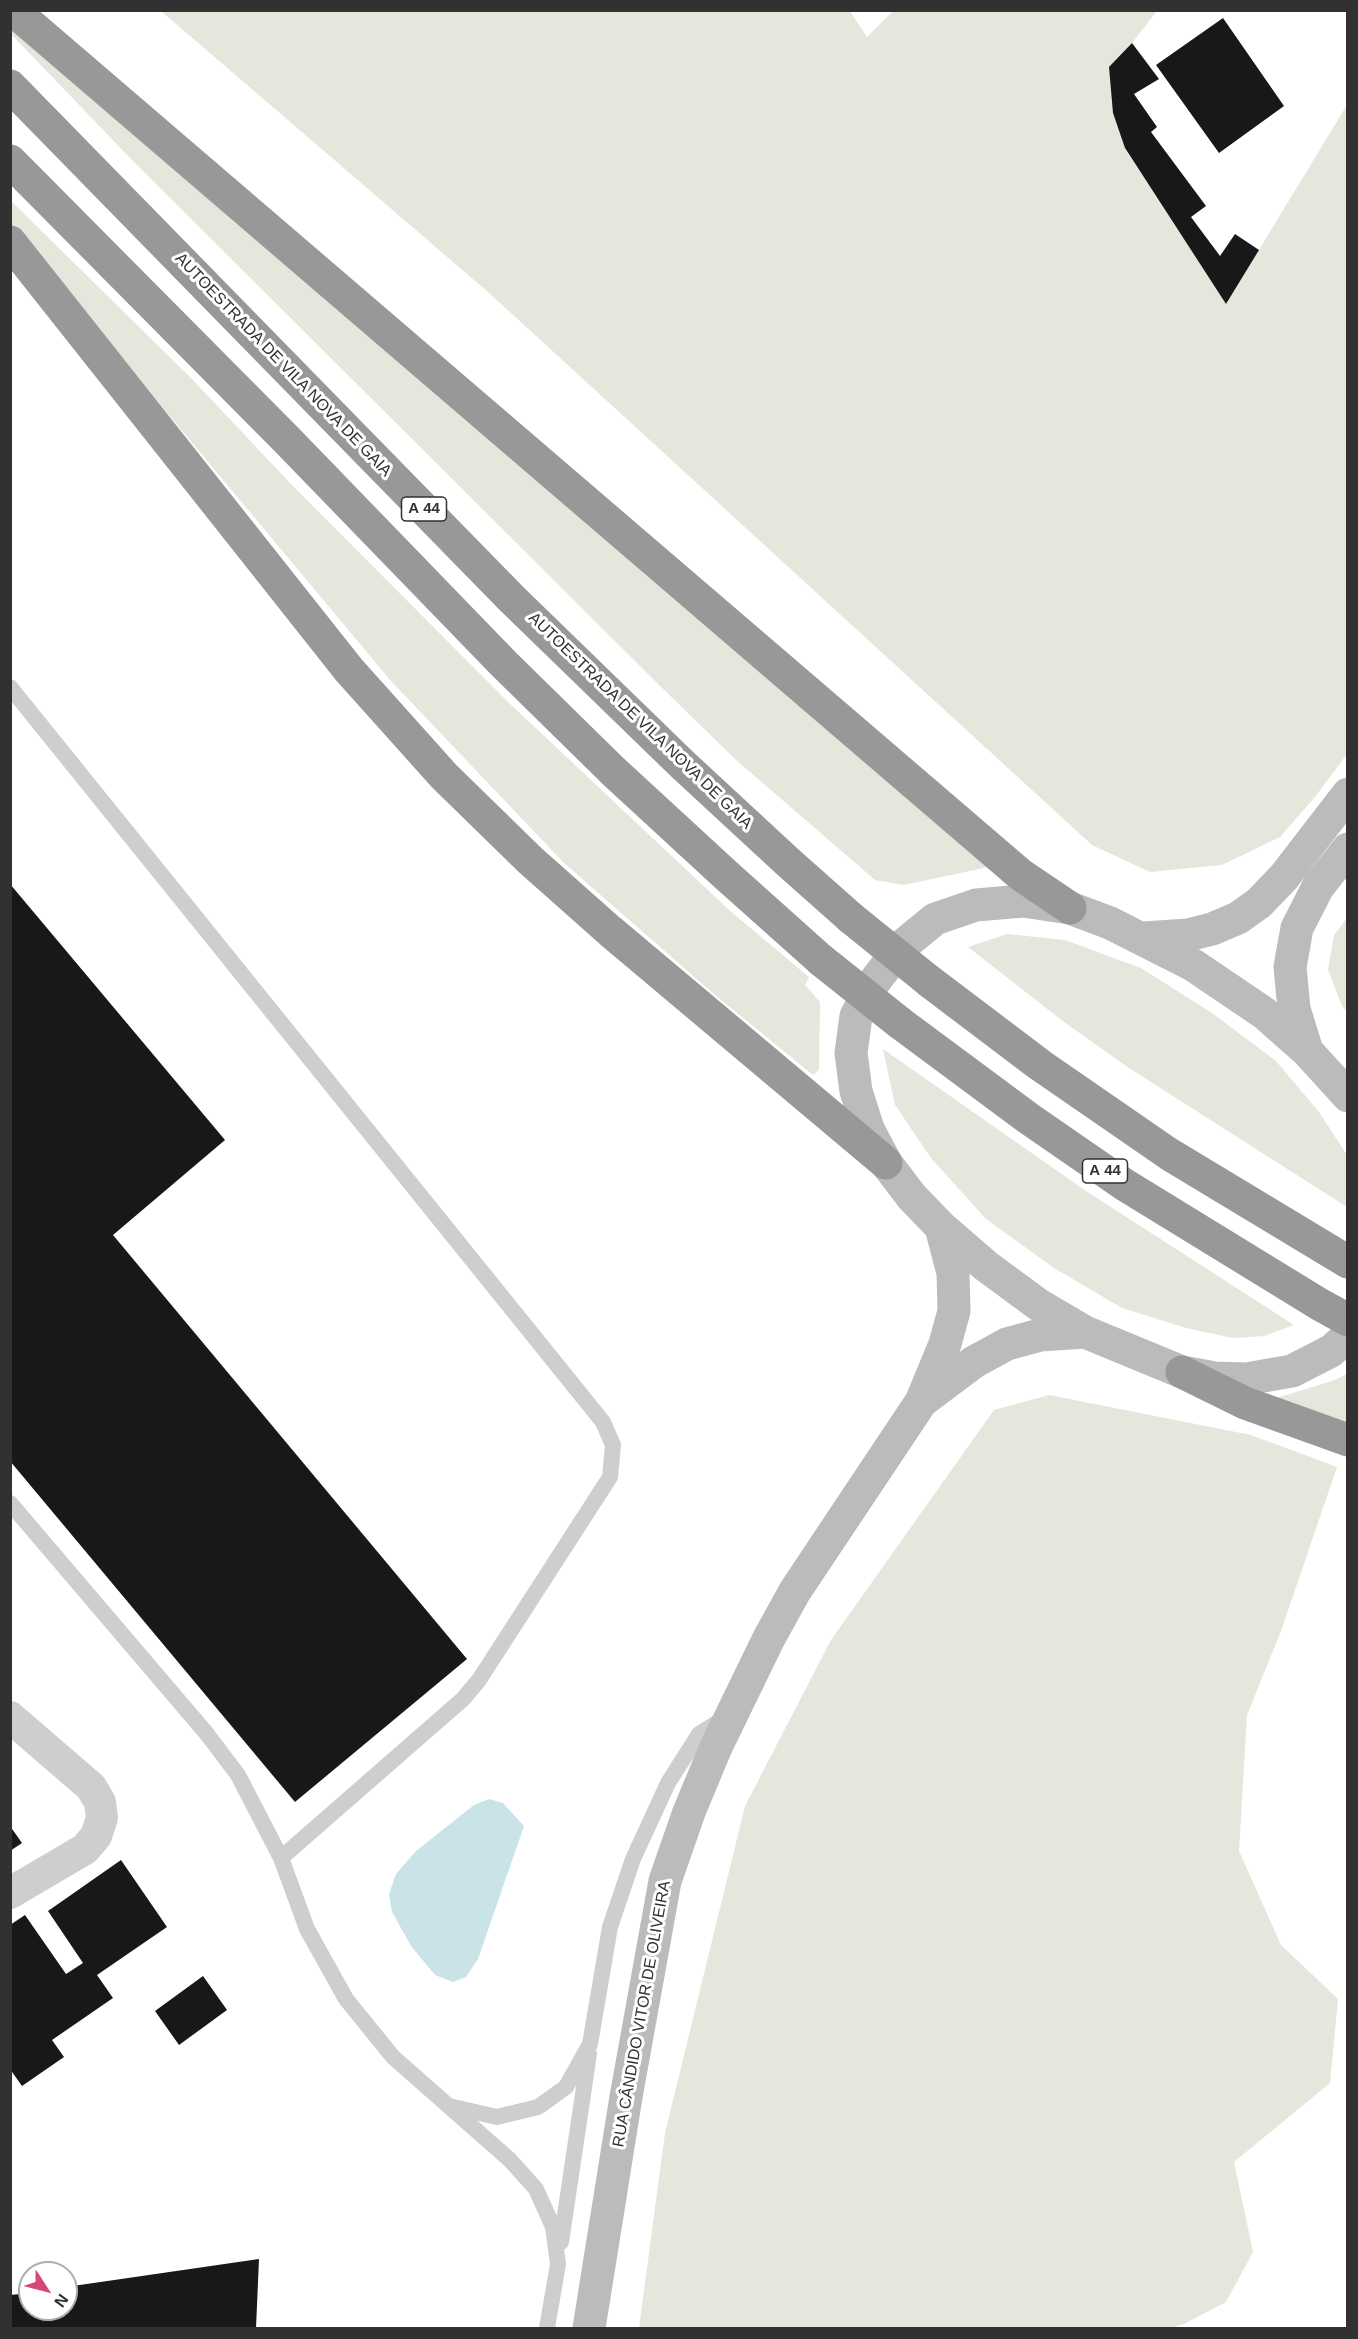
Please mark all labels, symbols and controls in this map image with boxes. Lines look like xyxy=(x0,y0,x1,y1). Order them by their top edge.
street label: AUTOESTRADA DE VILA NOVA DE GAIA xyxy=(171,249,395,481)
road number: A 44 xyxy=(402,497,446,521)
street label: AUTOESTRADA DE VILA NOVA DE GAIA xyxy=(524,609,756,833)
road number: A 44 xyxy=(1082,1159,1128,1183)
street label: RUA CÂNDIDO VITOR DE OLIVEIRA xyxy=(609,1879,675,2149)
north arrow xyxy=(18,2261,78,2321)
text: N xyxy=(51,2291,72,2310)

